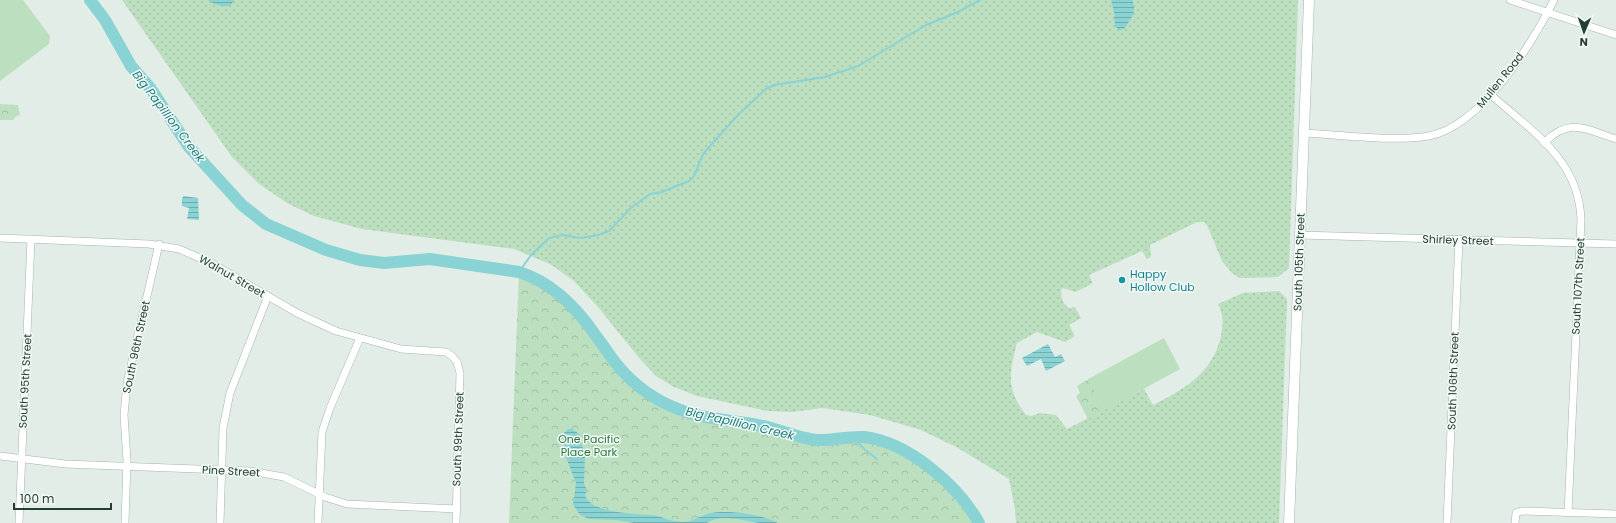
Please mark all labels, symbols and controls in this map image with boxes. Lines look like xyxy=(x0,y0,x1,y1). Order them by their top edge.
north arrow xyxy=(1564,12,1604,52)
text: N xyxy=(1579,34,1588,50)
street label: Mullen Road xyxy=(1473,49,1527,111)
water label: Big Papillion Creek xyxy=(129,67,210,166)
street label: South 105th Street xyxy=(1289,213,1309,311)
street label: Shirley Street xyxy=(1422,231,1494,249)
street label: South 107th Street xyxy=(1567,237,1589,335)
street label: Walnut Street xyxy=(196,251,268,301)
place label: Happy Hollow Club xyxy=(1130,266,1195,295)
marker: Happy Hollow Club xyxy=(1117,275,1127,285)
street label: South 96th Street xyxy=(118,299,154,395)
street label: South 106th Street xyxy=(1443,332,1463,430)
street label: South 95th Street xyxy=(15,333,35,429)
street label: South 99th Street xyxy=(448,391,468,487)
water label: Big Papillion Creek xyxy=(684,402,797,444)
park label: One Pacific Place Park xyxy=(558,431,620,460)
street label: Pine Street xyxy=(202,461,260,481)
scale bar xyxy=(14,485,111,511)
text: 100 m xyxy=(20,490,54,507)

